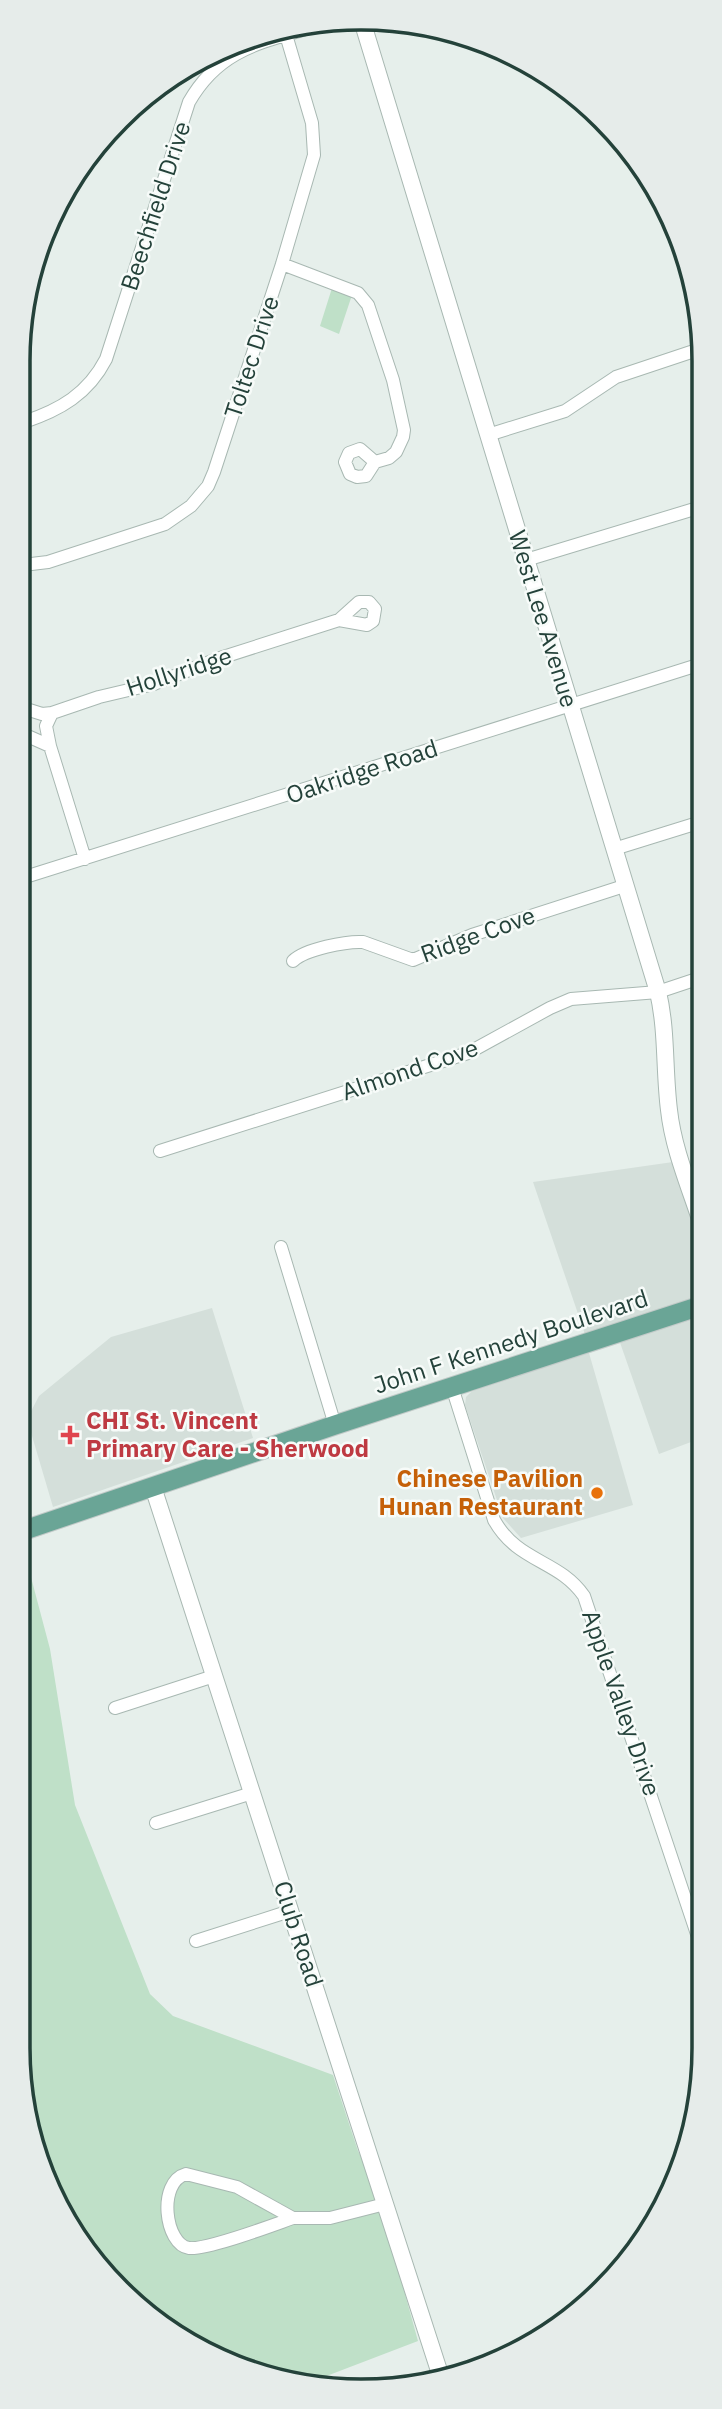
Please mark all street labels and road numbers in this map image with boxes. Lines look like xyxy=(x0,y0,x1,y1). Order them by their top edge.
street label: Beechfield Drive xyxy=(113,117,198,294)
street label: Toltec Drive xyxy=(216,291,286,422)
street label: West Lee Avenue xyxy=(502,526,586,711)
street label: Hollyridge xyxy=(122,639,236,703)
street label: Oakridge Road xyxy=(282,731,442,811)
street label: Ridge Cove xyxy=(416,899,539,970)
street label: Almond Cove xyxy=(337,1031,482,1107)
street label: John F Kennedy Boulevard xyxy=(369,1282,652,1401)
street label: Apple Valley Drive xyxy=(575,1605,669,1800)
street label: Club Road xyxy=(267,1877,331,1991)

